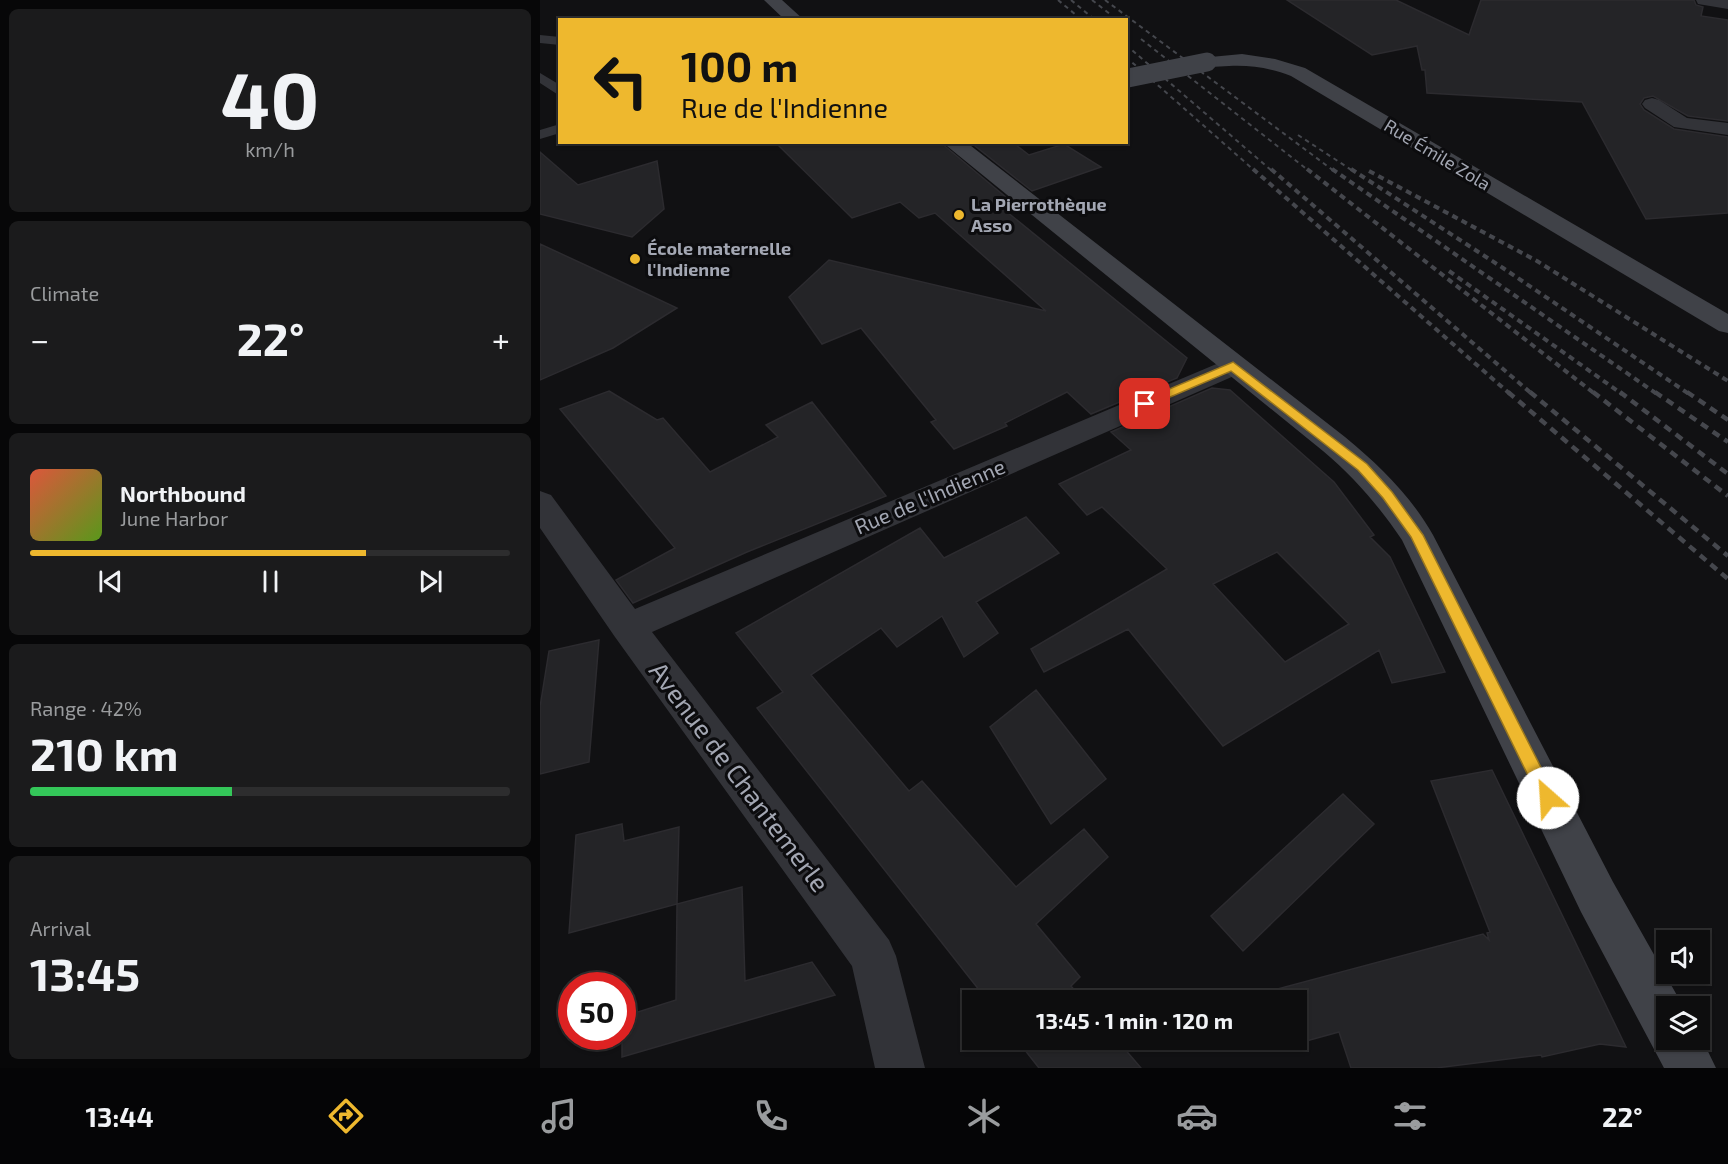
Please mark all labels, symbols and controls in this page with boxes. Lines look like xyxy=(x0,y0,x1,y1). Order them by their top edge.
text: 100 m xyxy=(681,40,798,90)
icon: left xyxy=(582,42,660,120)
text: 40 xyxy=(221,51,319,145)
text: Rue de l'Indienne xyxy=(681,91,888,123)
street label: Rue Émile Zola xyxy=(1380,114,1495,194)
text: km/h xyxy=(245,137,295,161)
place label: La Pierrothèque Asso xyxy=(971,193,1107,236)
marker: La Pierrothèque Asso xyxy=(952,208,966,222)
place label: École maternelle l'Indienne xyxy=(647,237,791,280)
marker: École maternelle l'Indienne xyxy=(628,252,642,266)
text: Climate xyxy=(30,281,99,305)
text: 22° xyxy=(237,311,304,365)
text: − xyxy=(30,319,49,359)
text: + xyxy=(492,319,510,359)
pin xyxy=(1119,378,1170,429)
icon: arrive xyxy=(1128,387,1161,420)
street label: Rue de l'Indienne xyxy=(850,453,1008,539)
text: Northbound xyxy=(120,480,246,506)
text: June Harbor xyxy=(120,506,228,530)
icon: previous xyxy=(94,565,127,598)
icon: pause xyxy=(254,565,287,598)
icon: next xyxy=(414,565,447,598)
street label: Avenue de Chantemerle xyxy=(644,655,837,897)
text: Range · 42% xyxy=(30,696,142,720)
text: 210 km xyxy=(30,726,179,780)
position arrow xyxy=(1516,766,1580,830)
text: Arrival xyxy=(30,916,91,940)
map controls xyxy=(1656,930,1710,1050)
button: sound xyxy=(1656,930,1710,984)
text: 13:45 xyxy=(30,946,140,1000)
speed limit sign: 50 xyxy=(558,972,636,1050)
button: layers xyxy=(1656,996,1710,1050)
text: 13:45 · 1 min · 120 m xyxy=(1036,1007,1233,1033)
icon: directions xyxy=(325,1095,367,1137)
icon: music xyxy=(538,1095,580,1137)
icon: phone xyxy=(750,1095,792,1137)
icon: climate xyxy=(963,1095,1005,1137)
icon: car xyxy=(1176,1095,1218,1137)
icon: filters xyxy=(1389,1095,1431,1137)
text: 13:44 xyxy=(85,1100,154,1132)
text: 22° xyxy=(1602,1100,1643,1132)

